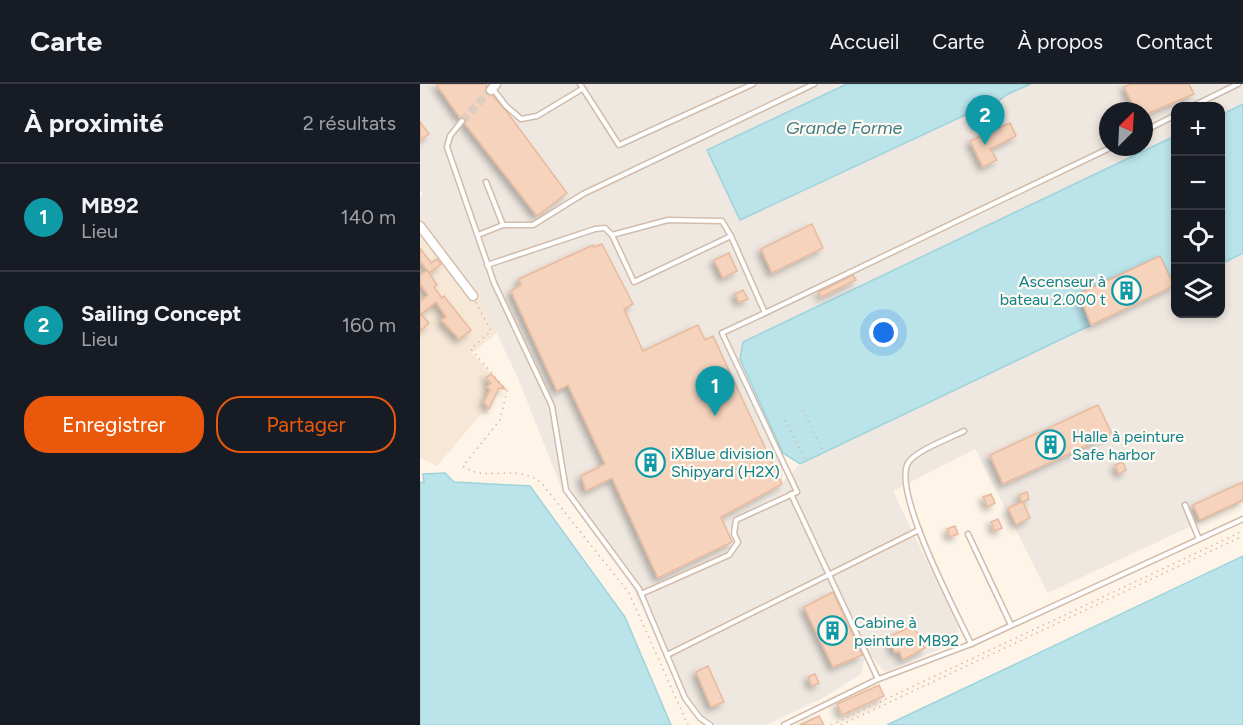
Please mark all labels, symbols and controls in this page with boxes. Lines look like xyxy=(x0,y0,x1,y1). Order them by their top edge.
text: Carte xyxy=(30,24,102,58)
text: Accueil xyxy=(830,29,899,54)
text: Carte xyxy=(932,29,985,54)
text: À propos xyxy=(1018,29,1103,54)
text: Contact xyxy=(1136,29,1213,54)
pin: 2 xyxy=(966,95,1004,145)
north arrow xyxy=(1099,102,1153,156)
map controls xyxy=(1171,102,1225,318)
button: + xyxy=(1171,102,1225,156)
text: À proximité xyxy=(24,107,164,139)
text: 2 résultats xyxy=(303,111,396,135)
water label: Grande Forme xyxy=(786,117,902,139)
button: − xyxy=(1171,156,1225,210)
text: MB92 xyxy=(81,192,139,219)
text: 1 xyxy=(39,205,48,229)
text: 140 m xyxy=(341,205,396,229)
button: locate xyxy=(1171,210,1225,264)
text: Lieu xyxy=(81,219,118,243)
button: layers xyxy=(1171,264,1225,318)
place label: Ascenseur à bateau 2.000 t xyxy=(1000,272,1106,309)
building icon: Ascenseur à bateau 2.000 t xyxy=(1111,274,1143,306)
text: Sailing Concept xyxy=(81,300,241,327)
text: 2 xyxy=(38,313,49,337)
text: 160 m xyxy=(342,313,396,337)
your location xyxy=(869,318,898,347)
text: Lieu xyxy=(81,327,118,351)
pin: 1 xyxy=(696,366,734,416)
button: Enregistrer xyxy=(24,396,204,453)
button: Partager xyxy=(216,396,396,453)
place label: Halle à peinture Safe harbor xyxy=(1072,427,1184,464)
building icon: Halle à peinture Safe harbor xyxy=(1035,429,1067,461)
place label: iXBlue division Shipyard (H2X) xyxy=(671,444,780,481)
building icon: iXBlue division Shipyard (H2X) xyxy=(634,446,666,478)
place label: Cabine à peinture MB92 xyxy=(854,613,959,650)
building icon: Cabine à peinture MB92 xyxy=(817,615,849,647)

